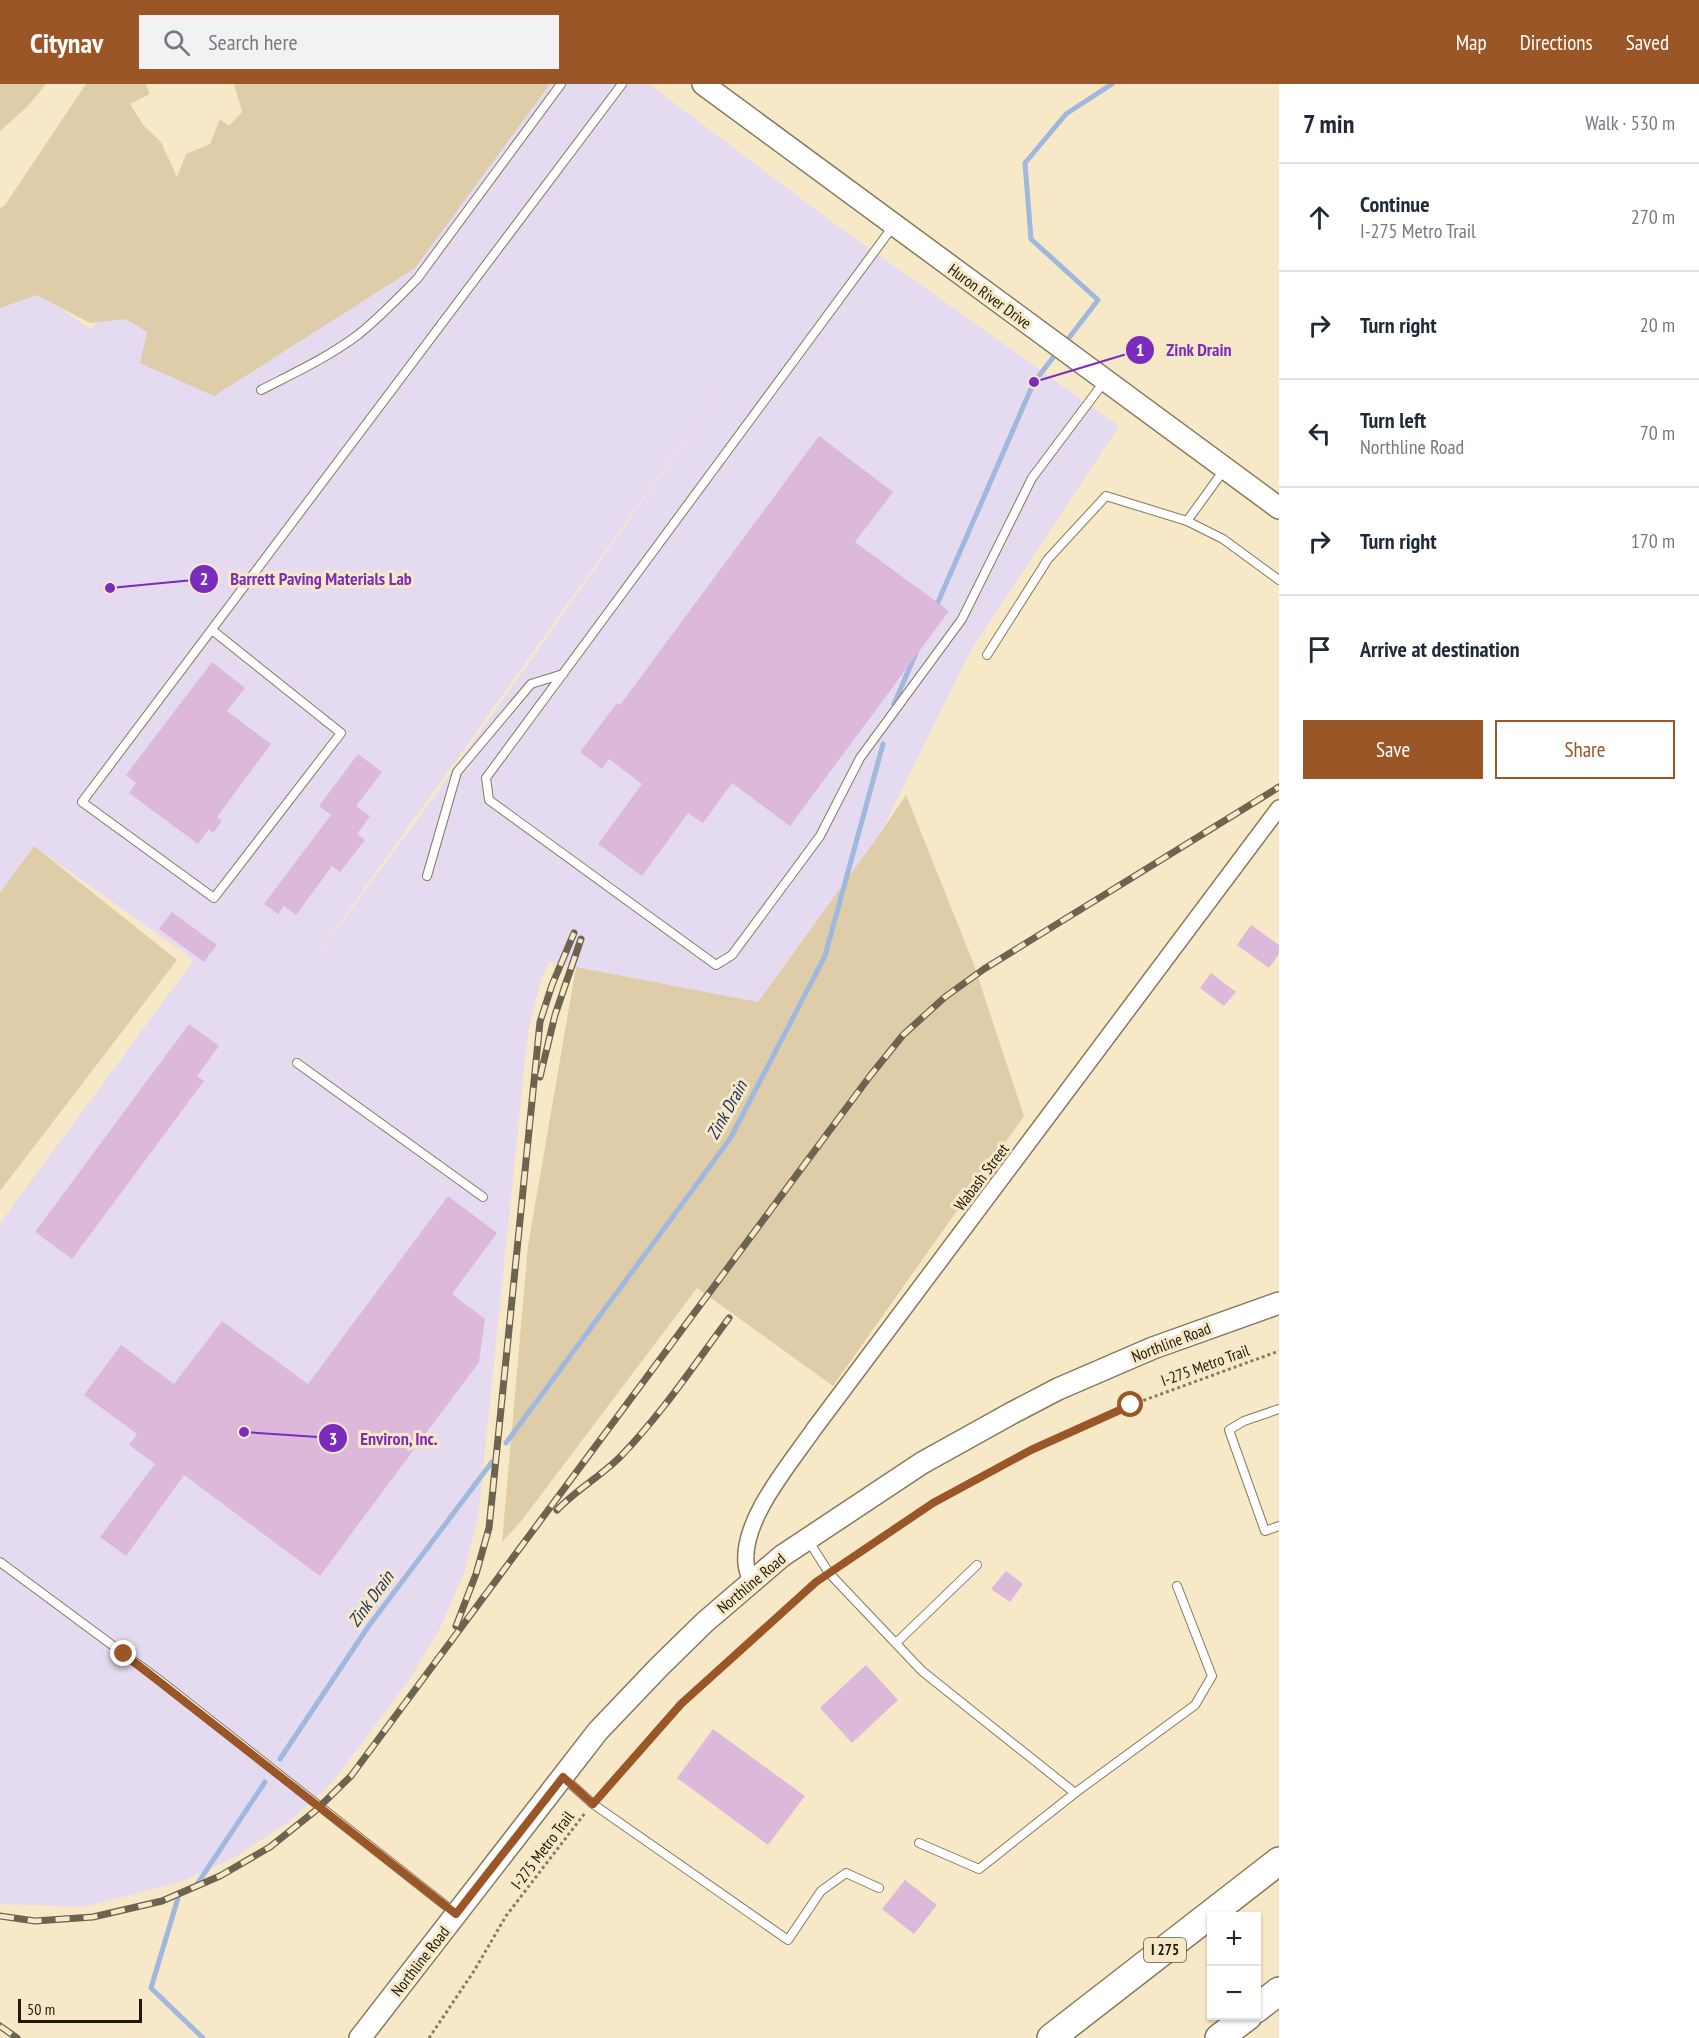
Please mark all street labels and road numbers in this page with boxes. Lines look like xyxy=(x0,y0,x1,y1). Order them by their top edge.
street label: Huron River Drive xyxy=(944,259,1036,333)
street label: Wabash Street xyxy=(949,1139,1013,1215)
street label: Northline Road xyxy=(1129,1318,1214,1366)
street label: I-275 Metro Trail xyxy=(1158,1340,1252,1390)
street label: Northline Road xyxy=(713,1549,789,1617)
street label: I-275 Metro Trail xyxy=(506,1807,578,1893)
street label: Northline Road xyxy=(386,1922,454,2000)
road number: I 275 xyxy=(1144,1938,1186,1962)

